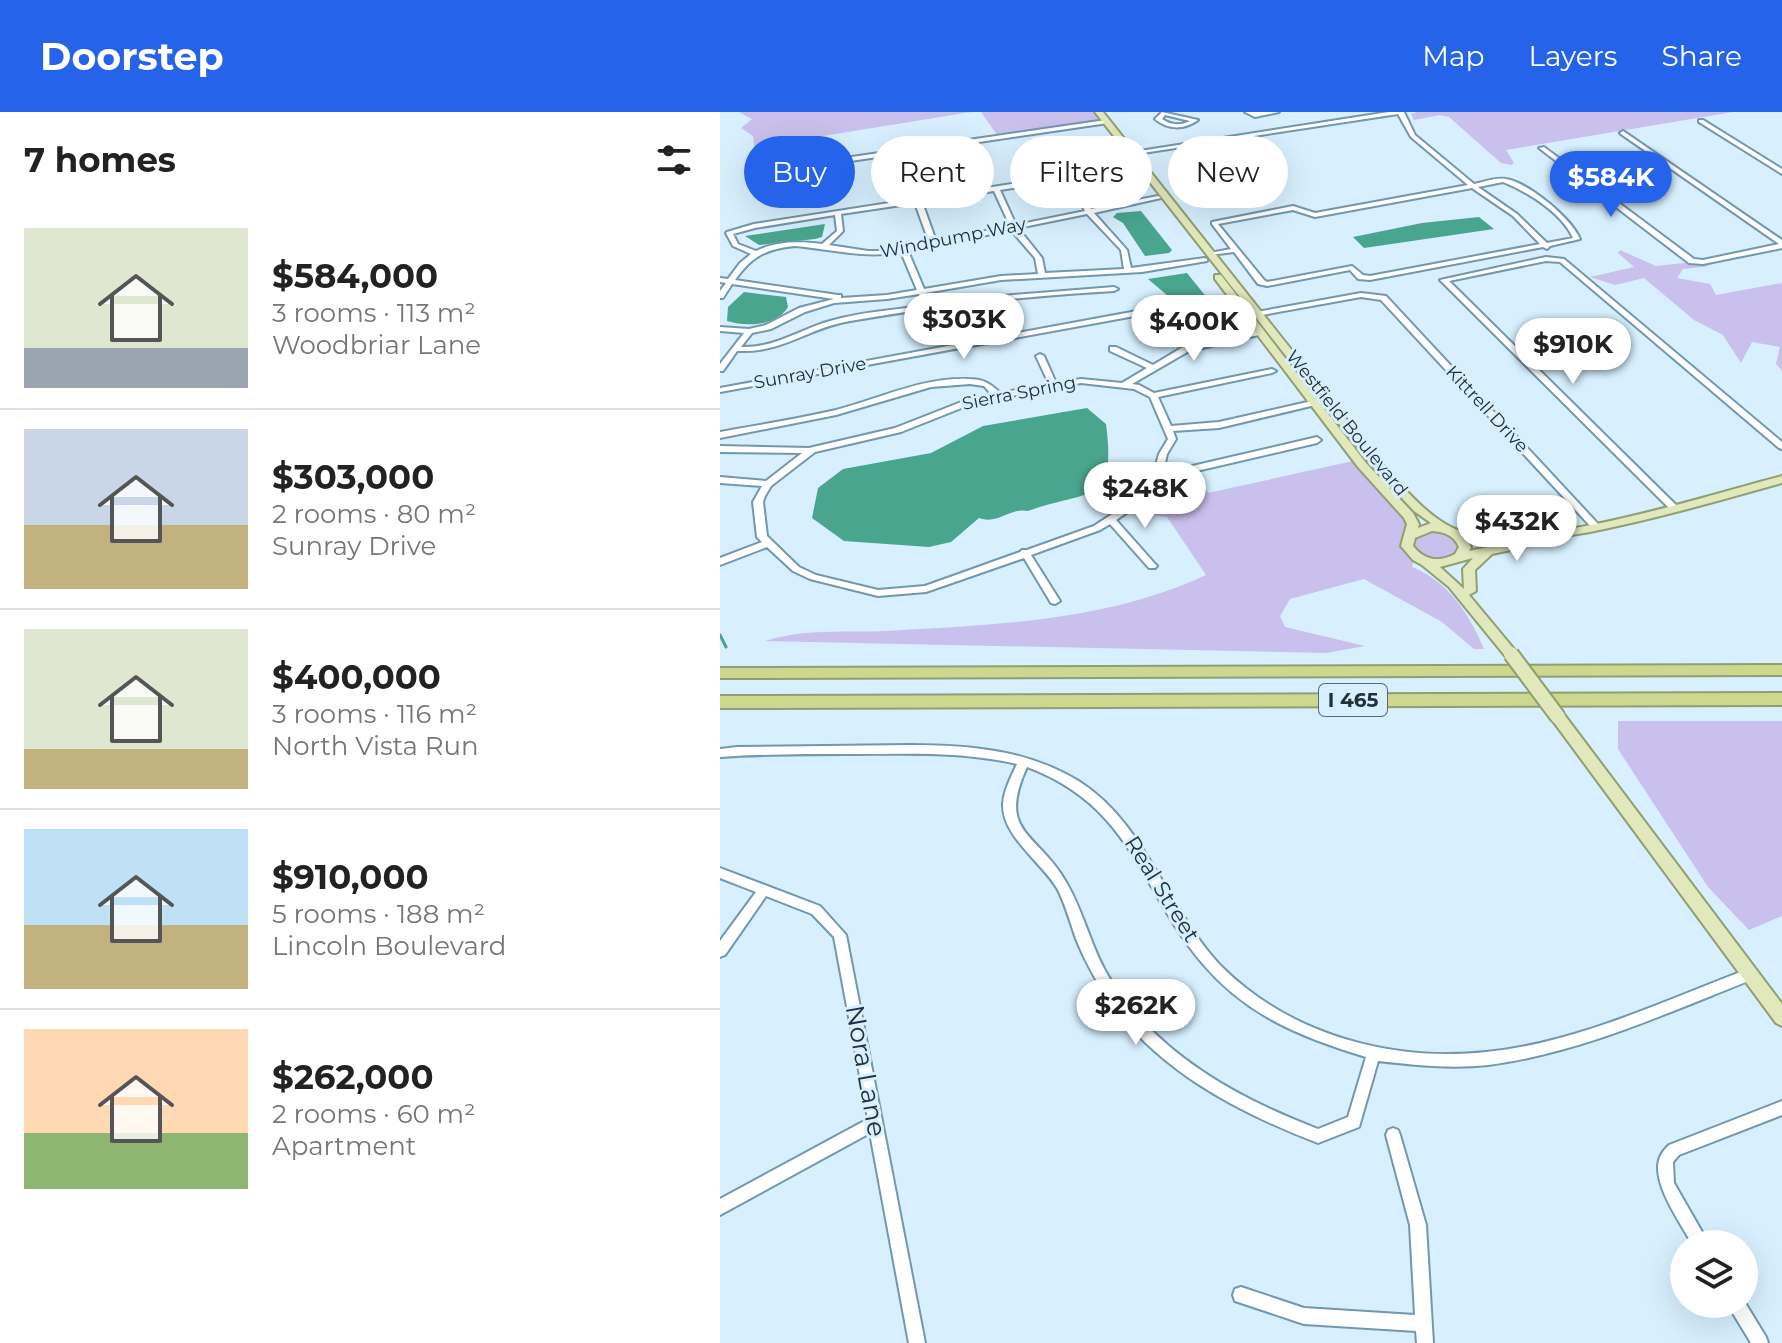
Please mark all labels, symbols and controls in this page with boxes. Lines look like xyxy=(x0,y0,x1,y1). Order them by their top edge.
text: Doorstep xyxy=(40,33,224,80)
text: Map xyxy=(1422,39,1485,73)
text: Layers xyxy=(1529,39,1618,73)
text: Share xyxy=(1662,39,1742,73)
chip: Buy xyxy=(744,136,855,208)
chip: Rent xyxy=(871,136,994,208)
chip: Filters xyxy=(1010,136,1152,208)
chip: New xyxy=(1168,136,1288,208)
icon: filters xyxy=(652,138,696,182)
text: 7 homes xyxy=(24,139,176,181)
pin: $584K xyxy=(1555,151,1667,219)
text: $584K xyxy=(1568,161,1654,193)
street label: Windpump Way xyxy=(878,213,1028,263)
text: $584,000 xyxy=(272,255,438,297)
icon: home xyxy=(88,260,184,356)
pin: $303K xyxy=(908,293,1020,361)
pin: $400K xyxy=(1138,295,1250,363)
text: 3 rooms · 113 m² xyxy=(272,297,476,329)
text: $303K xyxy=(922,303,1006,335)
text: $400K xyxy=(1149,305,1239,337)
pin: $910K xyxy=(1517,318,1629,386)
text: $910K xyxy=(1533,328,1613,360)
text: Woodbriar Lane xyxy=(272,329,481,361)
street label: Westfield Boulevard xyxy=(1281,346,1413,500)
street label: Sunray Drive xyxy=(752,352,868,394)
street label: Kittrell Drive xyxy=(1441,361,1533,457)
street label: Sierra Spring xyxy=(960,371,1078,415)
text: $303,000 xyxy=(272,456,434,498)
icon: home xyxy=(88,461,184,557)
pin: $248K xyxy=(1089,462,1201,530)
text: $248K xyxy=(1102,472,1188,504)
pin: $432K xyxy=(1461,495,1573,563)
text: 2 rooms · 80 m² xyxy=(272,498,476,530)
text: $432K xyxy=(1475,505,1559,537)
text: Sunray Drive xyxy=(272,530,436,562)
text: $400,000 xyxy=(272,656,441,698)
icon: home xyxy=(88,661,184,757)
road number: I 465 xyxy=(1319,684,1387,716)
text: 3 rooms · 116 m² xyxy=(272,698,477,730)
text: North Vista Run xyxy=(272,730,479,762)
street label: Real Street xyxy=(1119,831,1205,947)
text: $910,000 xyxy=(272,856,429,898)
icon: home xyxy=(88,861,184,957)
text: 5 rooms · 188 m² xyxy=(272,898,485,930)
text: Lincoln Boulevard xyxy=(272,930,506,962)
pin: $262K xyxy=(1080,979,1192,1047)
text: $262K xyxy=(1094,989,1178,1021)
street label: Nora Lane xyxy=(839,1003,893,1139)
text: $262,000 xyxy=(272,1056,434,1098)
icon: home xyxy=(88,1061,184,1157)
text: 2 rooms · 60 m² xyxy=(272,1098,475,1130)
text: Apartment xyxy=(272,1130,416,1162)
map controls xyxy=(1670,1230,1758,1318)
button: layers xyxy=(1670,1230,1758,1318)

